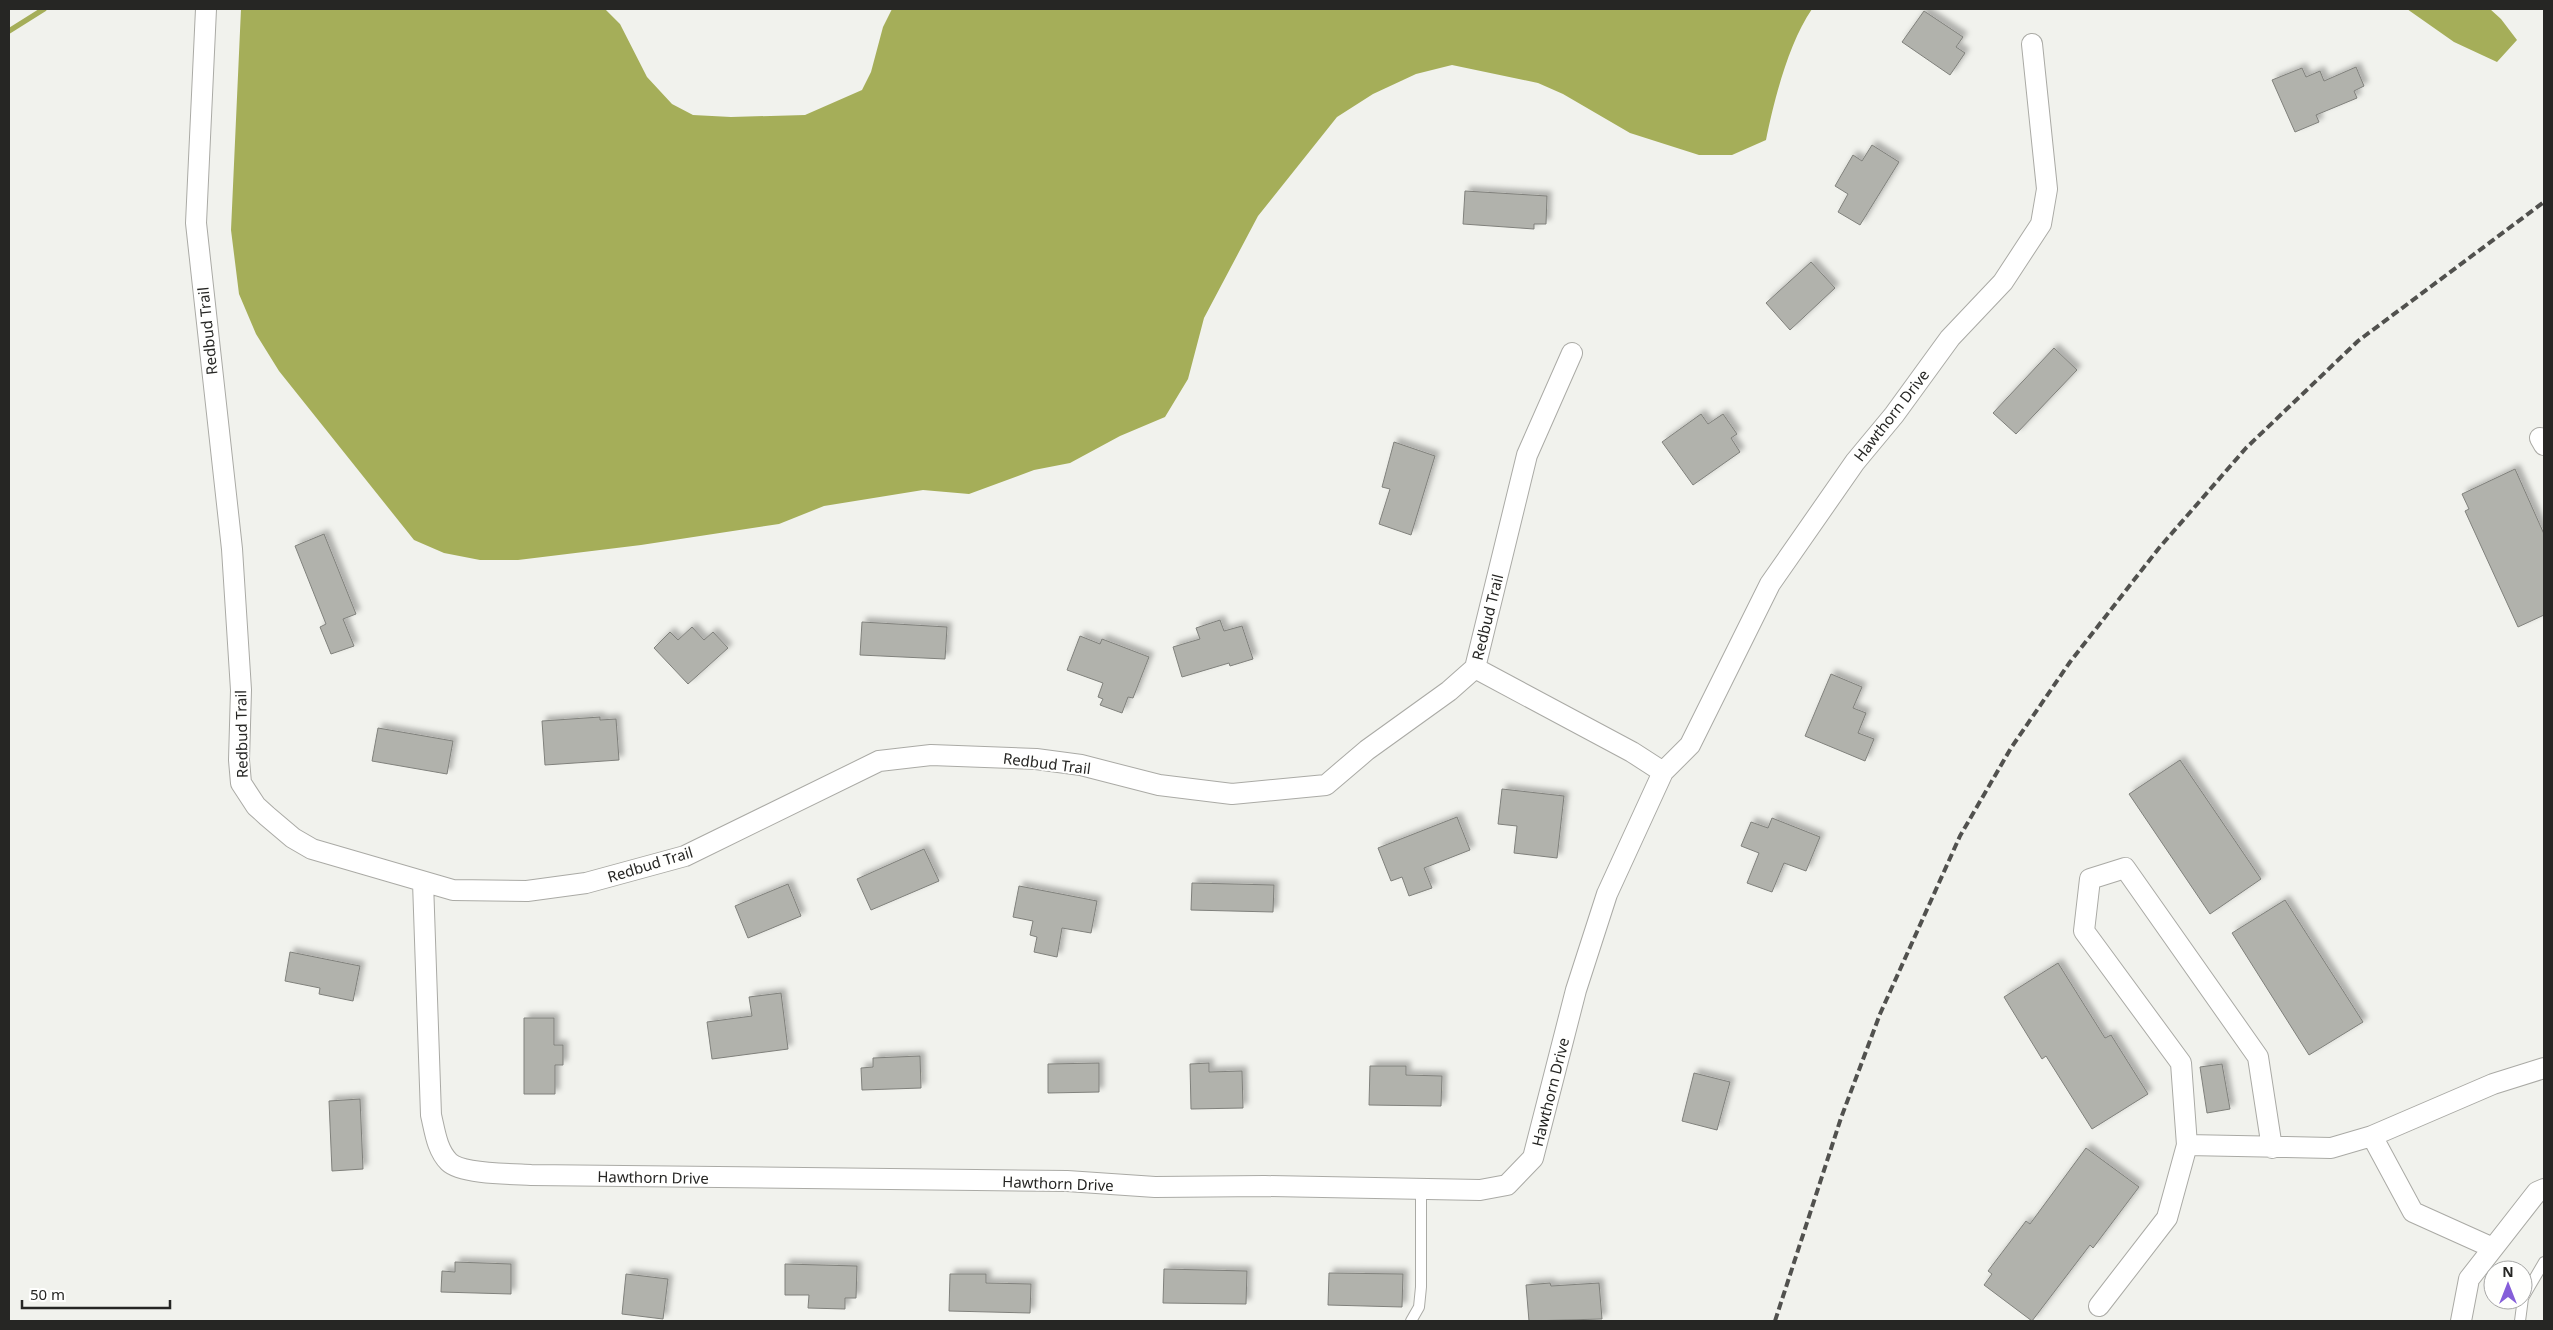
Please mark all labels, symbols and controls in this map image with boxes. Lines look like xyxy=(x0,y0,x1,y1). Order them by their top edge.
street label: Redbud Trail xyxy=(192,286,222,376)
street label: Hawthorn Drive xyxy=(1849,365,1933,465)
street label: Redbud Trail xyxy=(1467,572,1507,662)
street label: Redbud Trail xyxy=(230,690,252,778)
street label: Redbud Trail xyxy=(1002,748,1092,778)
street label: Redbud Trail xyxy=(605,842,695,886)
street label: Hawthorn Drive xyxy=(1527,1035,1573,1149)
street label: Hawthorn Drive xyxy=(597,1166,709,1188)
street label: Hawthorn Drive xyxy=(1002,1171,1114,1195)
north arrow xyxy=(2483,1260,2533,1310)
text: N xyxy=(2502,1262,2514,1281)
scale bar xyxy=(22,1278,170,1310)
text: 50 m xyxy=(30,1284,65,1304)

